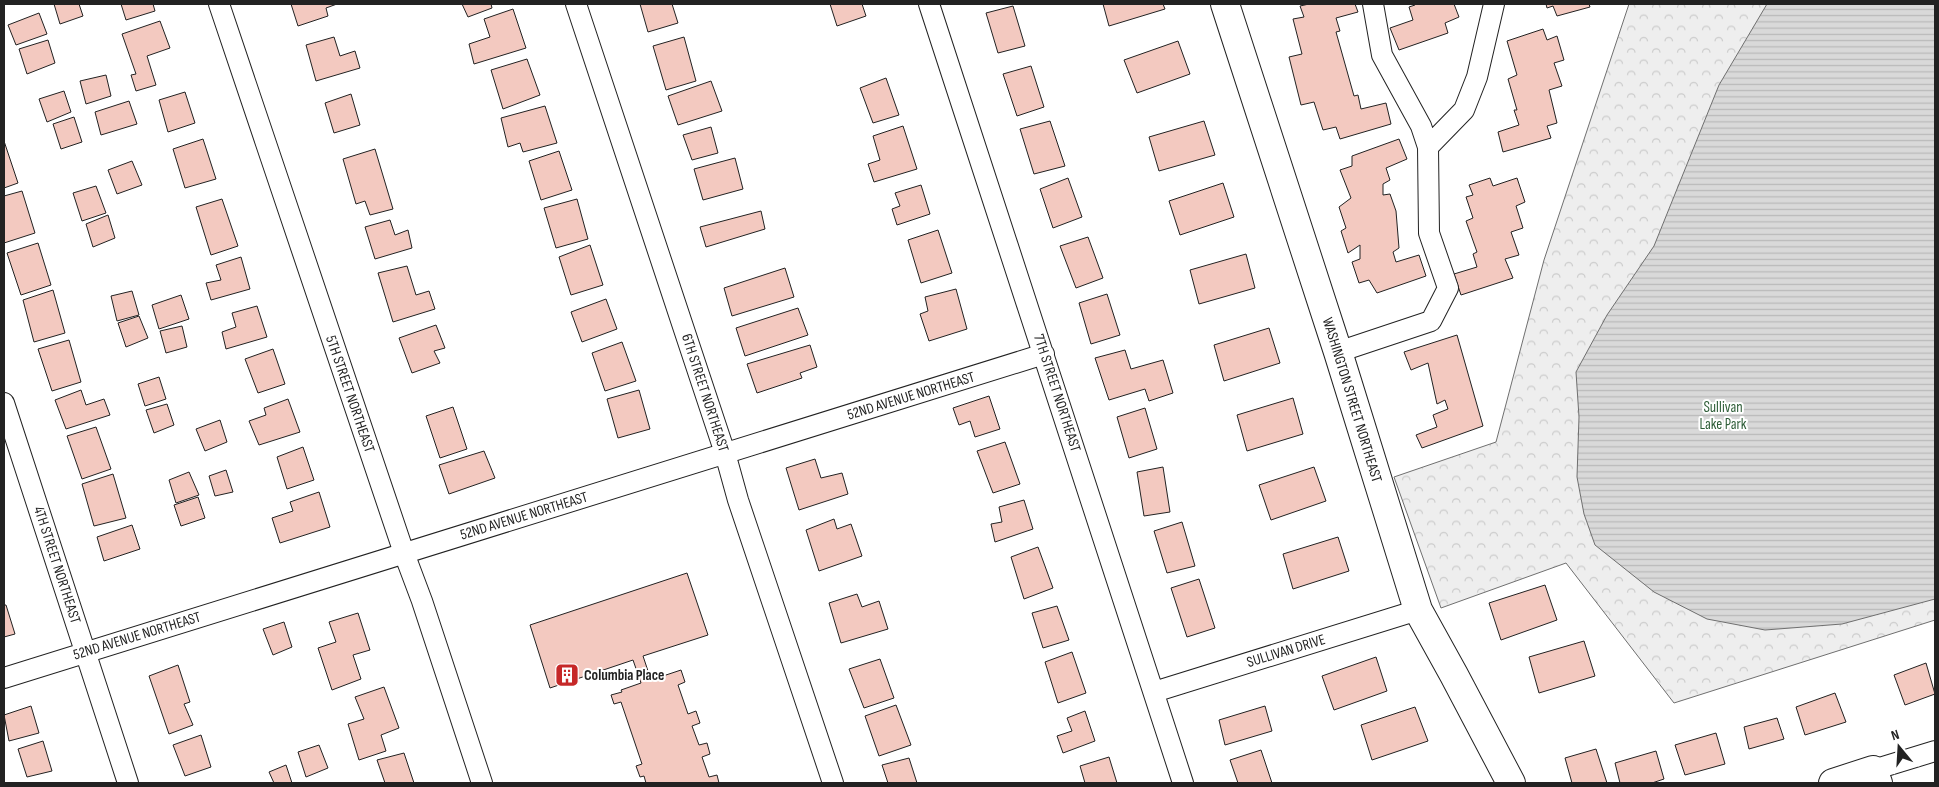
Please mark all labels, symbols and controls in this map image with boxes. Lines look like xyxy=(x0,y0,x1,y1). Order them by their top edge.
street label: WASHINGTON STREET NORTHEAST xyxy=(1318,315,1386,485)
street label: 6TH STREET NORTHEAST xyxy=(677,332,733,454)
street label: 7TH STREET NORTHEAST xyxy=(1029,332,1085,454)
street label: 5TH STREET NORTHEAST xyxy=(321,333,379,455)
street label: 52ND AVENUE NORTHEAST xyxy=(845,368,977,424)
park label: Sullivan Lake Park xyxy=(1699,398,1747,434)
street label: 52ND AVENUE NORTHEAST xyxy=(458,488,590,544)
street label: 4TH STREET NORTHEAST xyxy=(29,504,85,626)
street label: 52ND AVENUE NORTHEAST xyxy=(71,608,203,664)
street label: SULLIVAN DRIVE xyxy=(1244,630,1328,672)
building icon: Columbia Place xyxy=(554,662,580,688)
place label: Columbia Place xyxy=(584,666,664,685)
north arrow xyxy=(1874,722,1924,772)
text: N xyxy=(1889,726,1901,744)

